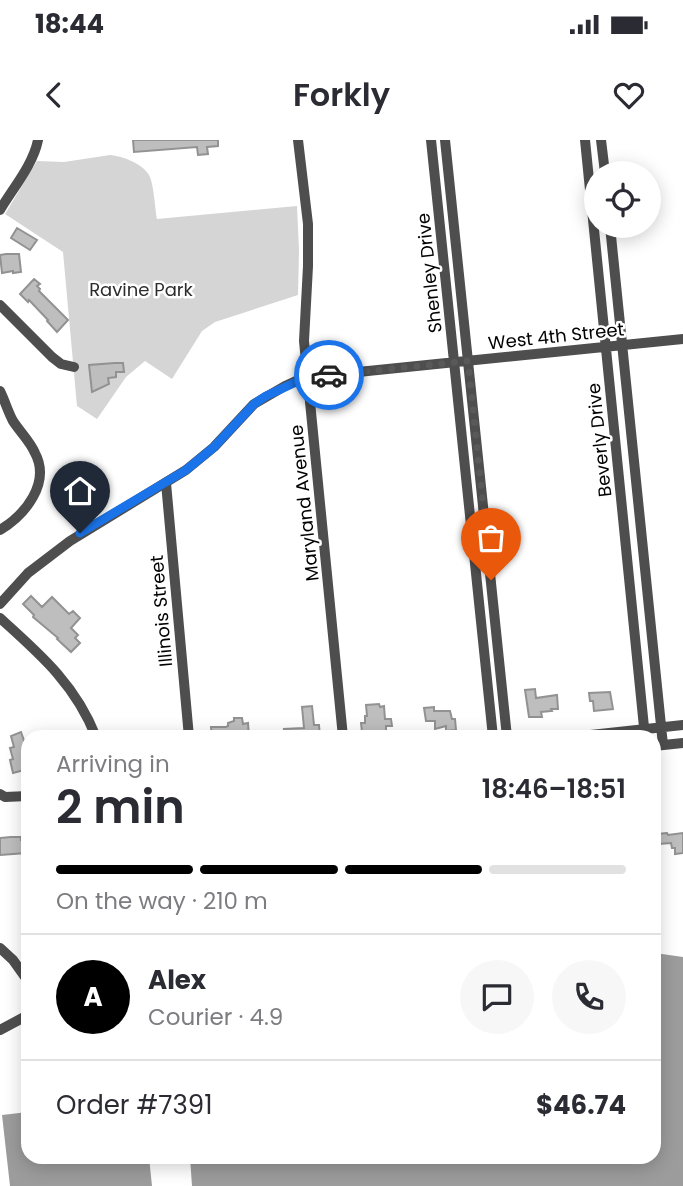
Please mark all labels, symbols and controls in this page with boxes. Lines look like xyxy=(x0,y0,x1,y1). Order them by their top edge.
text: 18:44 xyxy=(35,6,104,42)
text: Forkly xyxy=(293,72,390,117)
icon: back xyxy=(35,76,73,114)
icon: heart xyxy=(610,76,648,114)
map controls xyxy=(584,161,661,238)
button: locate xyxy=(584,161,661,238)
street label: Shenley Drive xyxy=(410,212,448,334)
park label: Ravine Park xyxy=(89,277,194,302)
street label: West 4th Street xyxy=(487,316,625,356)
courier xyxy=(294,340,364,410)
icon: car xyxy=(310,356,348,394)
street label: Beverly Drive xyxy=(581,382,617,498)
street label: Maryland Avenue xyxy=(283,424,325,582)
pin xyxy=(50,461,110,533)
icon: home xyxy=(61,472,99,510)
pin xyxy=(461,508,521,580)
icon: bag xyxy=(472,519,510,557)
street label: Illinois Street xyxy=(144,554,178,668)
text: Arriving in xyxy=(56,748,170,780)
text: 18:46–18:51 xyxy=(482,771,626,807)
text: 2 min xyxy=(56,775,185,839)
text: On the way · 210 m xyxy=(56,885,268,917)
button: chat xyxy=(460,960,534,1034)
button: phone xyxy=(552,960,626,1034)
text: Alex xyxy=(148,962,206,998)
text: A xyxy=(83,979,103,1015)
text: Courier · 4.9 xyxy=(148,1001,283,1033)
text: Order #7391 xyxy=(56,1087,213,1123)
text: $46.74 xyxy=(536,1087,626,1123)

